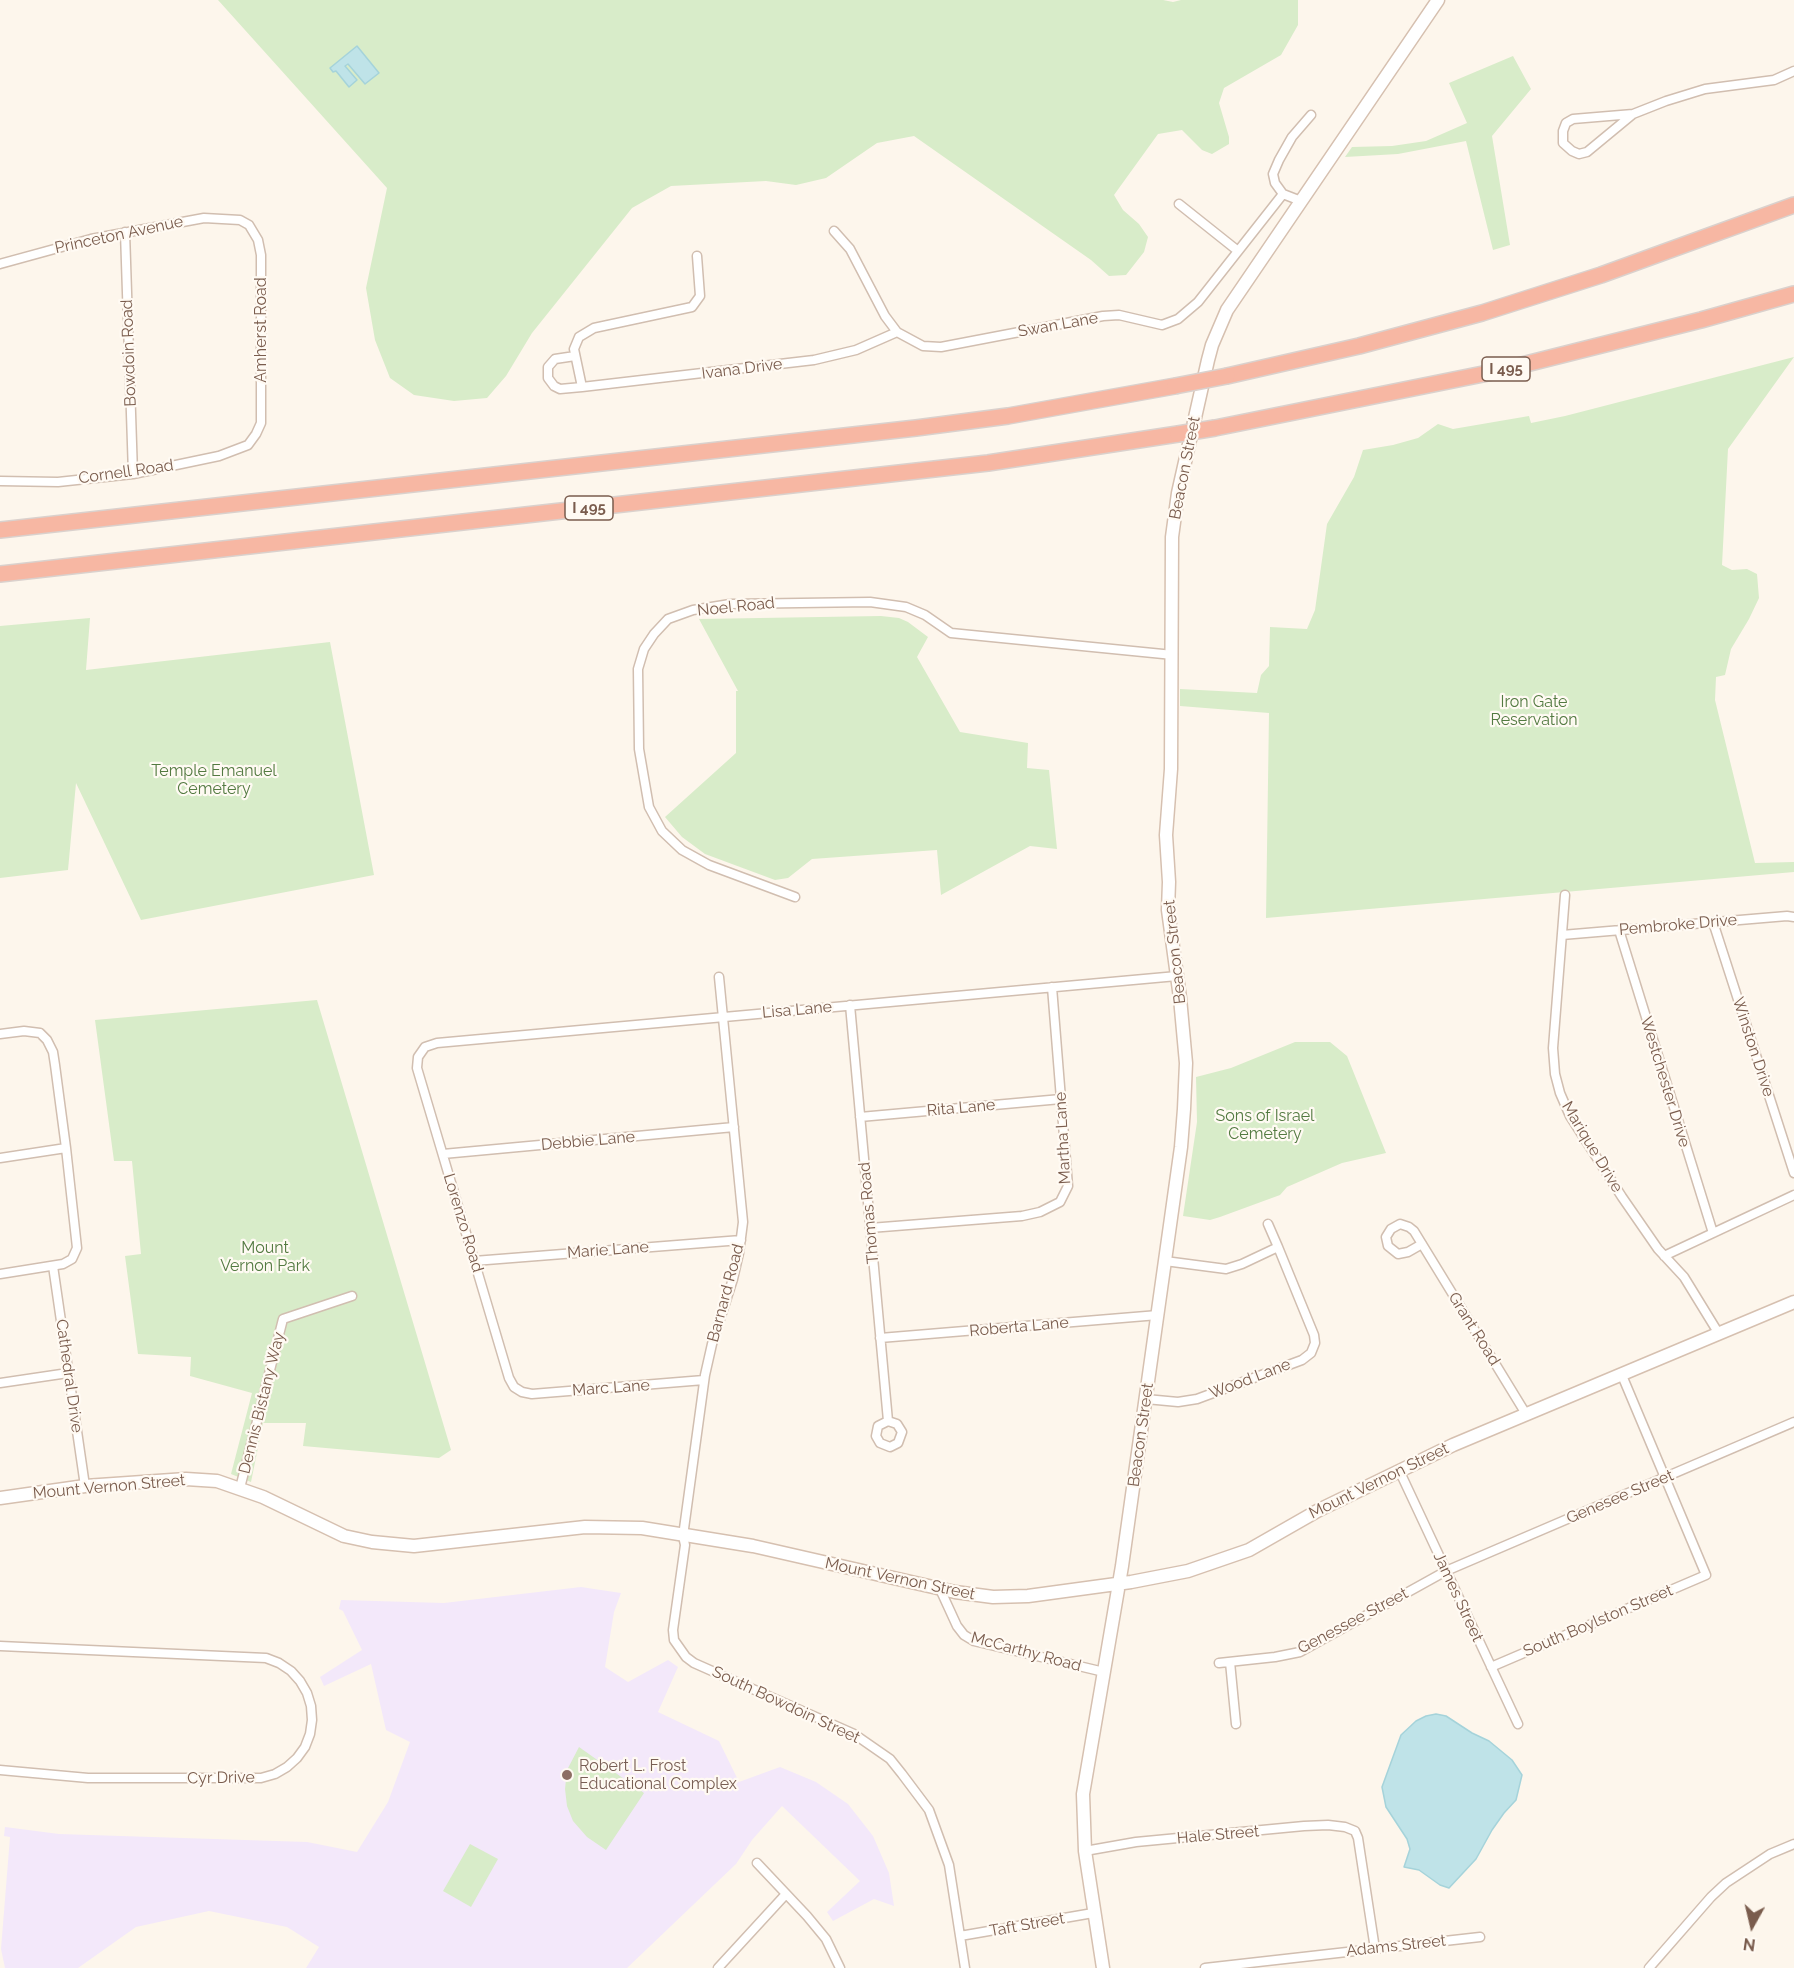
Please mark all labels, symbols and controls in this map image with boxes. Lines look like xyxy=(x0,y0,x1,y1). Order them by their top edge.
street label: Princeton Avenue xyxy=(53,212,185,258)
street label: Amherst Road xyxy=(251,277,271,383)
street label: Bowdoin Road xyxy=(118,299,140,407)
street label: Swan Lane xyxy=(1016,309,1100,341)
street label: Ivana Drive xyxy=(700,355,784,383)
road number: I 495 xyxy=(1482,357,1530,381)
street label: Beacon Street xyxy=(1166,415,1204,521)
street label: Cornell Road xyxy=(77,456,175,488)
road number: I 495 xyxy=(565,496,613,520)
street label: Noel Road xyxy=(696,593,776,621)
park label: Iron Gate Reservation xyxy=(1491,692,1577,730)
park label: Temple Emanuel Cemetery xyxy=(151,761,277,799)
street label: Beacon Street xyxy=(1160,899,1190,1005)
street label: Pembroke Drive xyxy=(1618,910,1738,940)
street label: Winston Drive xyxy=(1728,995,1778,1099)
street label: Lisa Lane xyxy=(761,997,833,1023)
street label: Westchester Drive xyxy=(1636,1014,1694,1150)
street label: Martha Lane xyxy=(1051,1091,1075,1185)
street label: Rita Lane xyxy=(926,1095,996,1121)
street label: Marique Drive xyxy=(1557,1098,1627,1196)
park label: Sons of Israel Cemetery xyxy=(1216,1106,1314,1144)
street label: Debbie Lane xyxy=(540,1127,636,1155)
street label: Thomas Road xyxy=(855,1161,883,1265)
street label: Lorenzo Road xyxy=(439,1171,487,1275)
park label: Mount Vernon Park xyxy=(220,1238,310,1276)
street label: Marie Lane xyxy=(566,1238,650,1262)
street label: Barnard Road xyxy=(704,1242,748,1344)
street label: Grant Road xyxy=(1444,1289,1504,1369)
street label: Roberta Lane xyxy=(969,1313,1069,1341)
street label: Cathedral Drive xyxy=(52,1318,86,1434)
street label: Dennis Bistany Way xyxy=(235,1330,289,1476)
street label: Wood Lane xyxy=(1207,1355,1293,1403)
street label: Marc Lane xyxy=(572,1376,650,1400)
street label: Beacon Street xyxy=(1124,1382,1158,1488)
street label: Mount Vernon Street xyxy=(1306,1439,1452,1523)
street label: Genesee Street xyxy=(1564,1466,1676,1528)
street label: Mount Vernon Street xyxy=(32,1471,186,1503)
street label: James Street xyxy=(1429,1549,1487,1645)
street label: Mount Vernon Street xyxy=(823,1554,977,1604)
street label: South Boylston Street xyxy=(1520,1581,1676,1661)
street label: Genessee Street xyxy=(1295,1584,1411,1658)
street label: McCarthy Road xyxy=(969,1628,1083,1676)
street label: South Bowdoin Street xyxy=(709,1662,863,1748)
place label: Robert L. Frost Educational Complex xyxy=(579,1756,737,1794)
street label: Cyr Drive xyxy=(187,1768,255,1788)
marker: Robert L. Frost Educational Complex xyxy=(560,1768,574,1782)
street label: Hale Street xyxy=(1176,1822,1260,1848)
north arrow xyxy=(1722,1896,1782,1956)
street label: Taft Street xyxy=(988,1909,1066,1941)
street label: Adams Street xyxy=(1345,1931,1447,1961)
text: N xyxy=(1742,1934,1757,1955)

